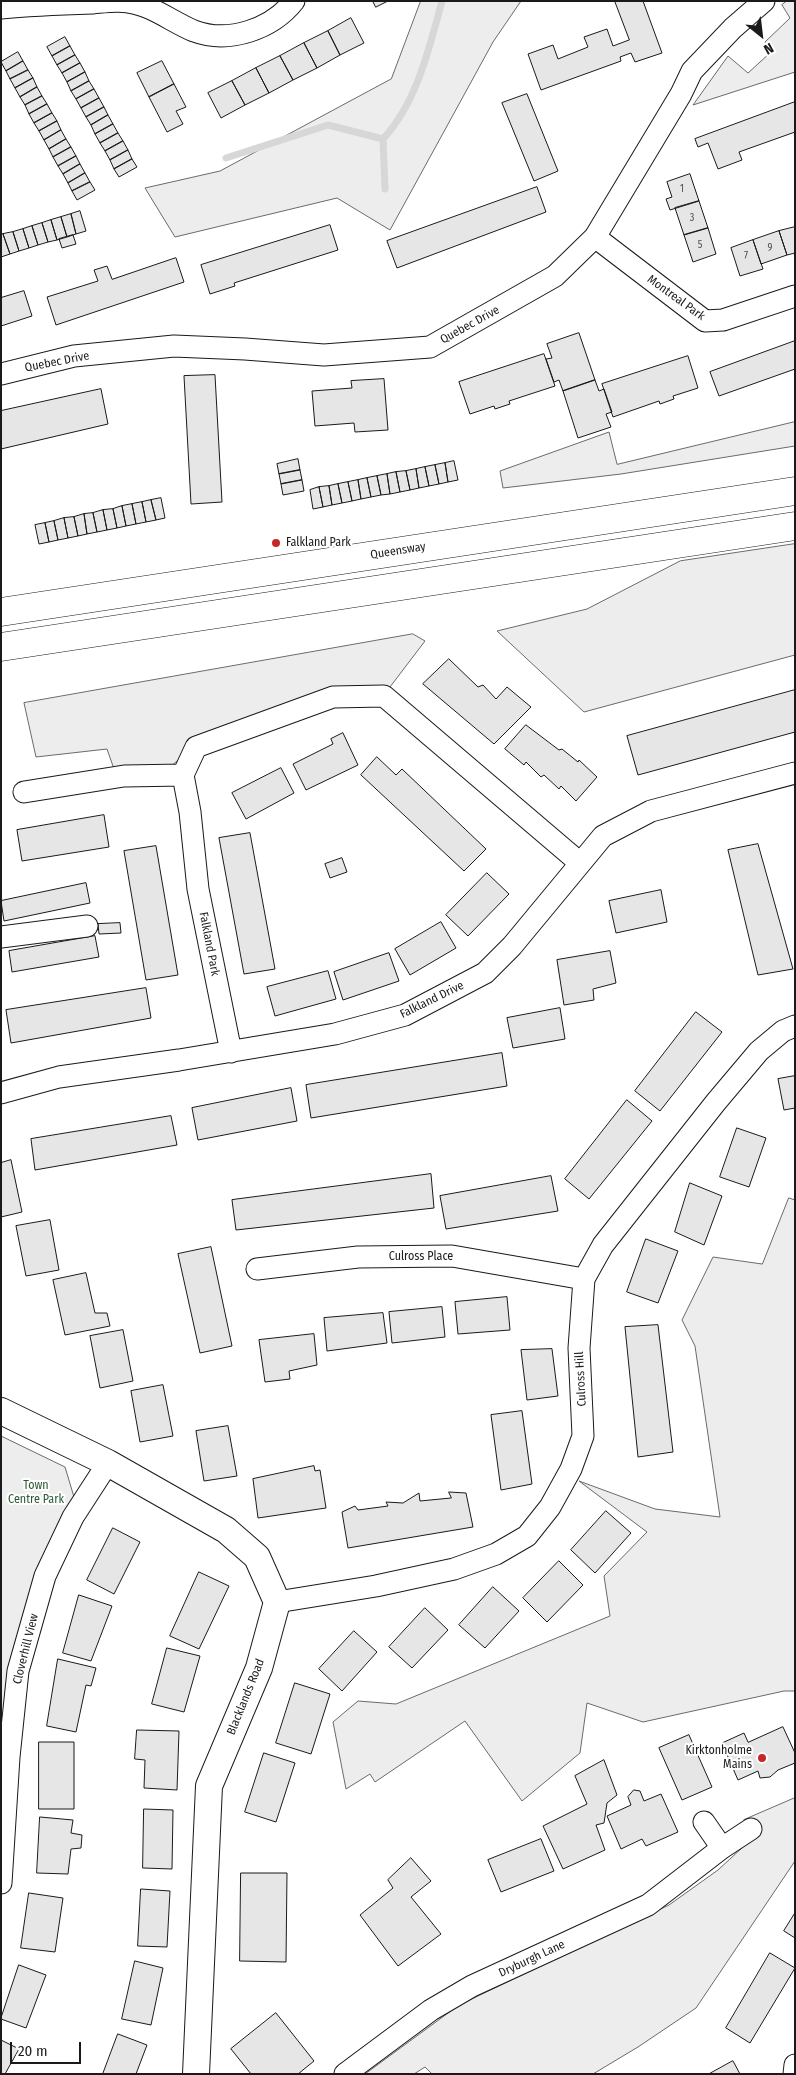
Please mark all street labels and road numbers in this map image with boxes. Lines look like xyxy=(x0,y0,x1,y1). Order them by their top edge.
street label: Montreal Park xyxy=(644,272,708,324)
street label: Quebec Drive xyxy=(438,303,502,347)
street label: Quebec Drive xyxy=(24,349,90,375)
street label: Queensway xyxy=(369,540,427,562)
street label: Falkland Park xyxy=(196,911,222,977)
street label: Falkland Drive xyxy=(398,978,466,1022)
street label: Culross Place xyxy=(389,1250,453,1264)
street label: Culross Hill xyxy=(572,1351,590,1407)
street label: Cloverhill View xyxy=(10,1612,42,1686)
street label: Blacklands Road xyxy=(224,1657,268,1737)
street label: Dryburgh Lane xyxy=(497,1937,567,1981)

